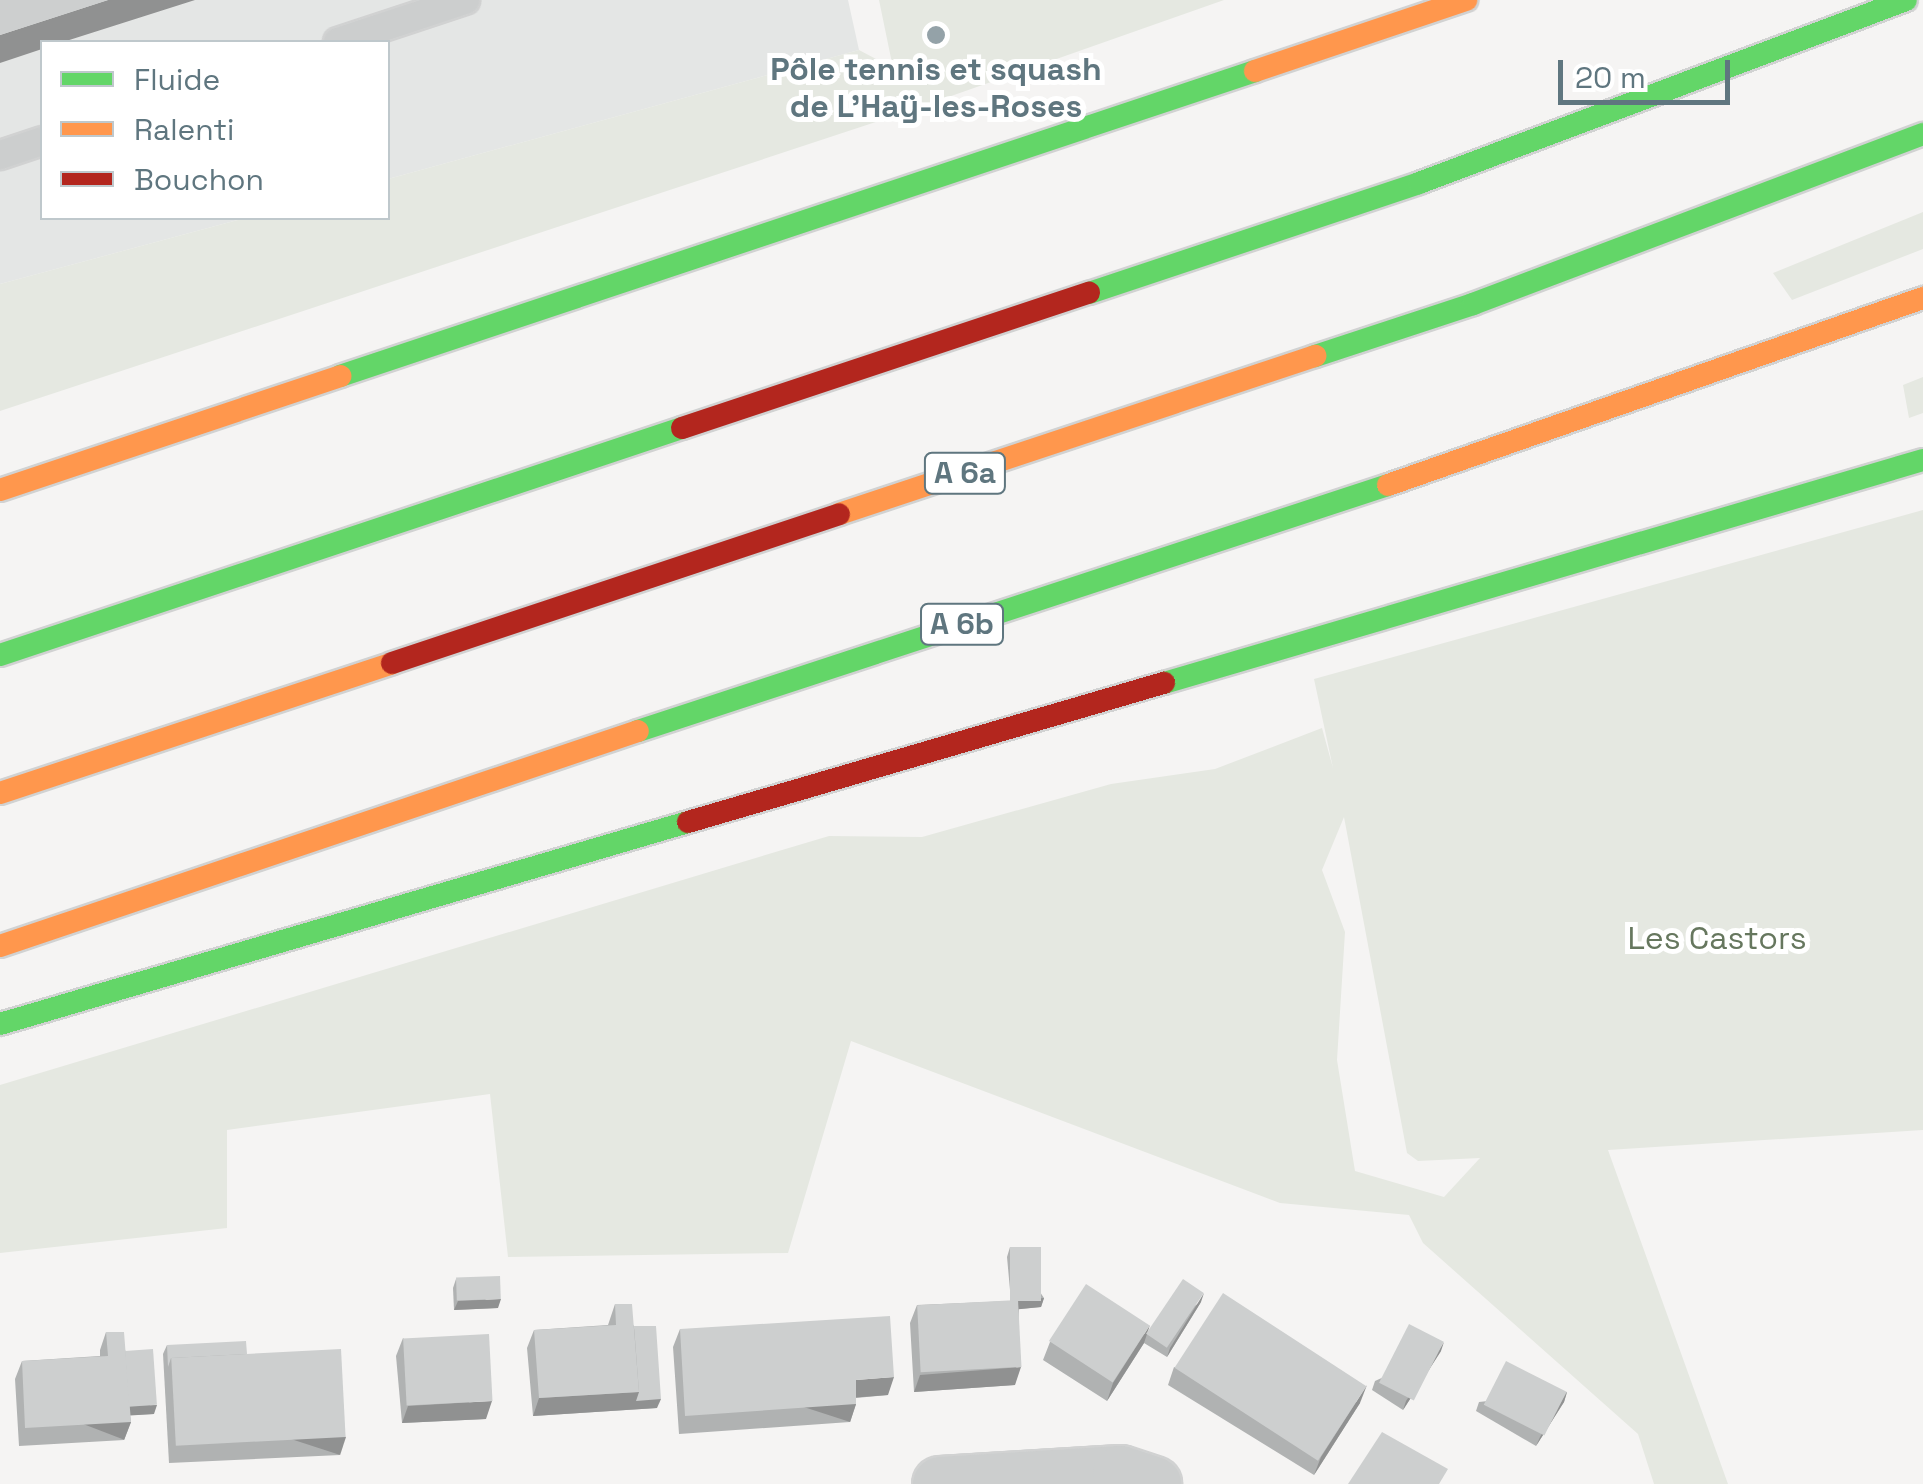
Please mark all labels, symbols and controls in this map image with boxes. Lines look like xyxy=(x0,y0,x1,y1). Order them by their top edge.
marker: Pôle tennis et squash de L'Haÿ-les-Roses xyxy=(925,24,947,46)
legend xyxy=(40,40,390,220)
scale bar xyxy=(1563,40,1736,102)
place label: Pôle tennis et squash de L'Haÿ-les-Roses xyxy=(770,51,1102,126)
text: 20 m xyxy=(1575,58,1646,97)
text: Fluide xyxy=(134,60,220,99)
text: Ralenti xyxy=(134,110,234,149)
text: Bouchon xyxy=(134,160,264,199)
road number: A 6a xyxy=(922,448,1008,498)
road number: A 6b xyxy=(920,599,1004,649)
park label: Les Castors xyxy=(1627,919,1807,957)

